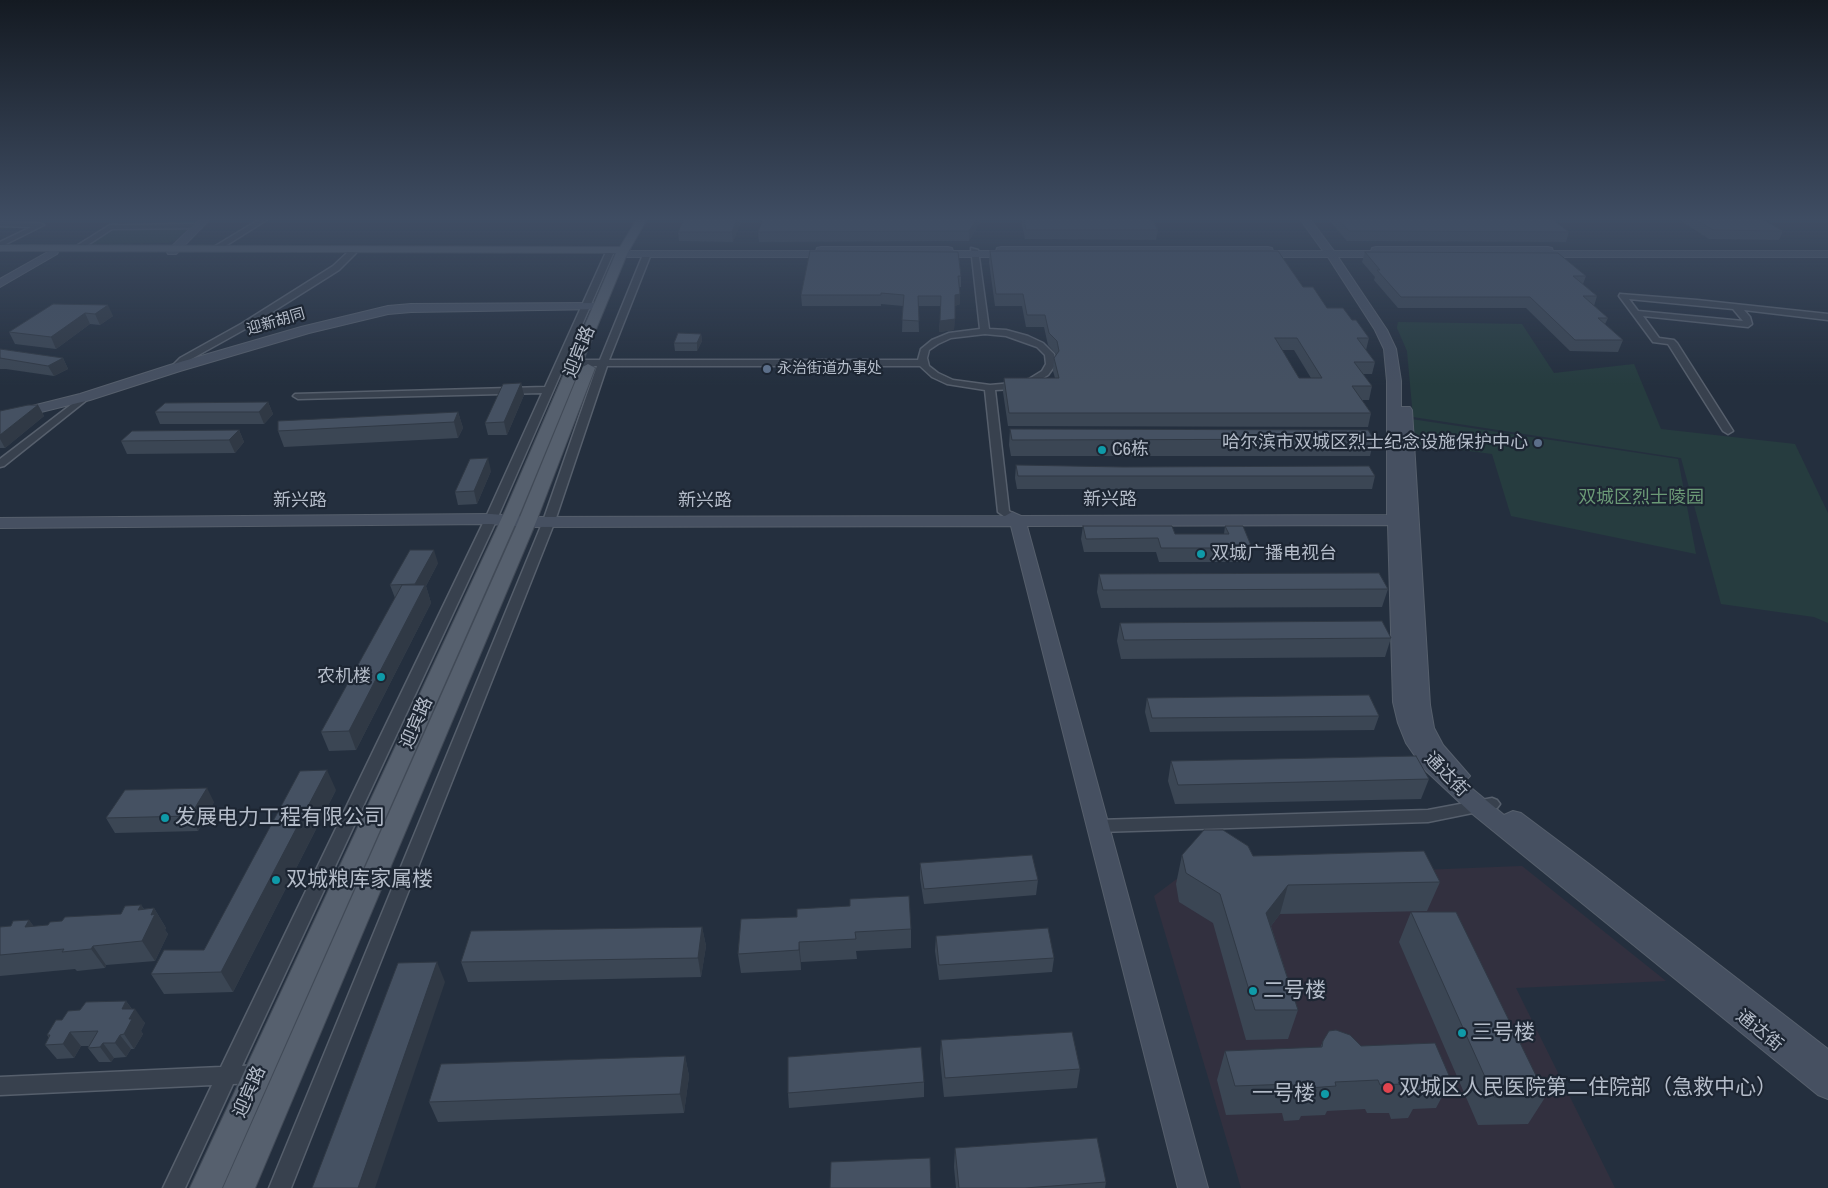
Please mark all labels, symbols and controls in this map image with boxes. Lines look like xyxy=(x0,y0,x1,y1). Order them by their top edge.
street label: 迎新胡同 xyxy=(245,305,307,339)
street label: 迎宾路 xyxy=(560,323,600,381)
place label: 永治街道办事处 xyxy=(777,360,882,378)
marker: 永治街道办事处 xyxy=(761,363,773,375)
place label: 哈尔滨市双城区烈士纪念设施保护中心 xyxy=(1222,432,1528,454)
marker: 哈尔滨市双城区烈士纪念设施保护中心 xyxy=(1532,437,1544,449)
place label: C6栋 xyxy=(1112,439,1149,461)
marker: C6栋 xyxy=(1096,444,1108,456)
park label: 双城区烈士陵园 xyxy=(1578,487,1704,509)
street label: 新兴路 xyxy=(1083,489,1137,511)
street label: 新兴路 xyxy=(273,490,327,512)
street label: 新兴路 xyxy=(678,490,732,512)
place label: 双城广播电视台 xyxy=(1211,543,1337,565)
marker: 双城广播电视台 xyxy=(1195,548,1207,560)
place label: 农机楼 xyxy=(317,666,371,688)
marker: 农机楼 xyxy=(375,671,387,683)
street label: 迎宾路 xyxy=(396,694,438,752)
street label: 通达街 xyxy=(1419,748,1473,802)
place label: 发展电力工程有限公司 xyxy=(175,805,385,831)
marker: 发展电力工程有限公司 xyxy=(159,812,171,824)
place label: 双城粮库家属楼 xyxy=(286,867,433,893)
marker: 双城粮库家属楼 xyxy=(270,874,282,886)
place label: 二号楼 xyxy=(1263,978,1326,1004)
marker: 二号楼 xyxy=(1247,985,1259,997)
street label: 通达街 xyxy=(1731,1006,1787,1056)
place label: 三号楼 xyxy=(1472,1020,1535,1046)
marker: 三号楼 xyxy=(1456,1027,1468,1039)
street label: 迎宾路 xyxy=(229,1063,271,1121)
place label: 双城区人民医院第二住院部（急救中心） xyxy=(1399,1075,1777,1101)
place label: 一号楼 xyxy=(1252,1081,1315,1107)
marker: 双城区人民医院第二住院部（急救中心） xyxy=(1381,1081,1395,1095)
marker: 一号楼 xyxy=(1319,1088,1331,1100)

